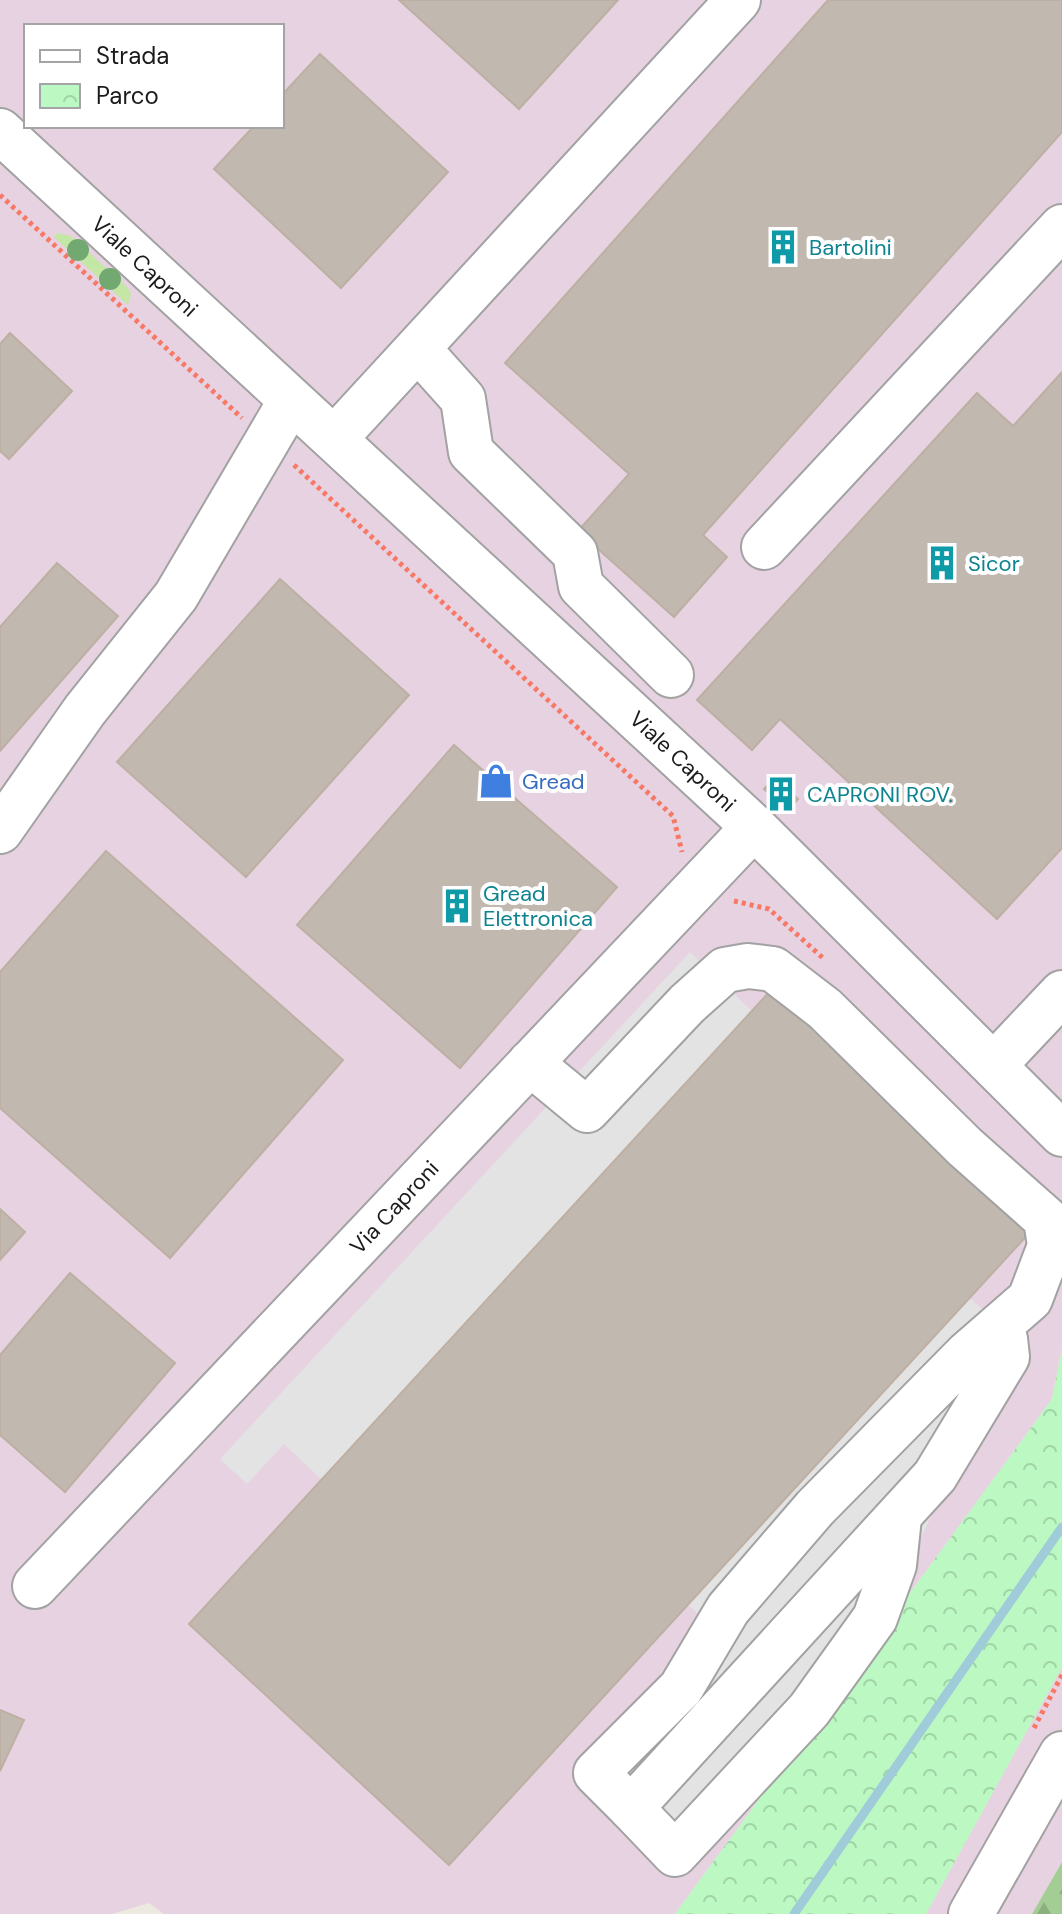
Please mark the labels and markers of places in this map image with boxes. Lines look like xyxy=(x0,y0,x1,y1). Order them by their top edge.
building icon: Bartolini xyxy=(764,228,802,266)
place label: Bartolini xyxy=(809,233,892,262)
building icon: Sicor xyxy=(923,544,961,582)
place label: Sicor xyxy=(968,549,1020,578)
shop icon: Gread xyxy=(477,762,515,800)
place label: Gread xyxy=(522,767,585,796)
building icon: CAPRONI ROV. xyxy=(762,775,800,813)
place label: CAPRONI ROV. xyxy=(807,780,953,809)
place label: Gread Elettronica xyxy=(483,879,593,933)
building icon: Gread Elettronica xyxy=(438,887,476,925)

